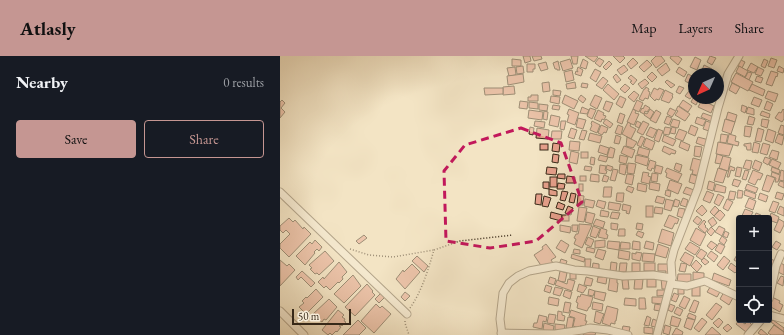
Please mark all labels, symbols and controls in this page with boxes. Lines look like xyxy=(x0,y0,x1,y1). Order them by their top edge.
text: Atlasly xyxy=(20,16,76,41)
text: Map xyxy=(631,19,656,37)
text: Layers xyxy=(678,19,713,37)
text: Share xyxy=(735,19,764,37)
north arrow xyxy=(688,68,724,104)
text: Nearby xyxy=(16,71,68,93)
text: 0 results xyxy=(223,74,264,91)
button: Save xyxy=(16,120,136,158)
button: Share xyxy=(144,120,264,158)
map controls xyxy=(736,215,772,323)
button: + xyxy=(736,215,772,251)
button: − xyxy=(736,251,772,287)
button: locate xyxy=(736,287,772,323)
scale bar xyxy=(292,307,351,326)
text: 50 m xyxy=(298,309,319,323)

